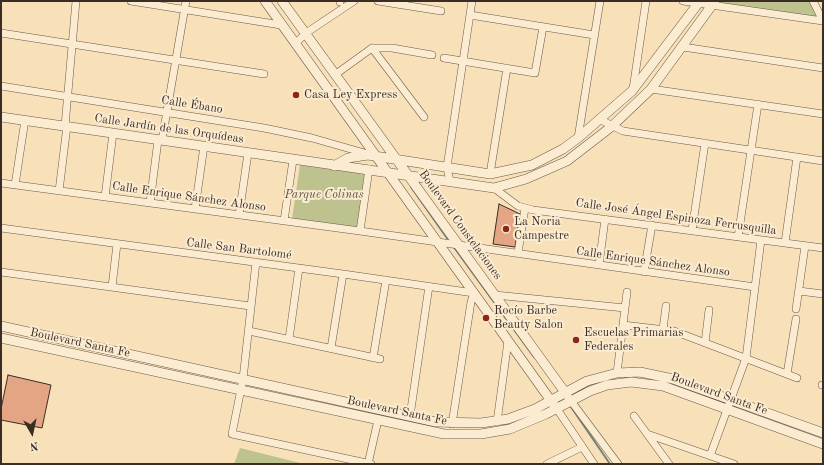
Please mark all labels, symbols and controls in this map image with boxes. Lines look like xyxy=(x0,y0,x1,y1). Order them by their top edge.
place label: Casa Ley Express xyxy=(304,88,397,102)
marker: Casa Ley Express xyxy=(291,90,301,100)
street label: Calle Ébano xyxy=(160,93,224,117)
street label: Calle Jardín de las Orquídeas xyxy=(93,111,245,147)
street label: Boulevard Constelaciones xyxy=(415,167,505,283)
street label: Calle Enrique Sánchez Alonso xyxy=(111,179,267,215)
park label: Parque Colinas xyxy=(284,188,364,202)
street label: Calle José Ángel Espinoza Ferrusquilla xyxy=(575,196,777,238)
place label: La Noria Campestre xyxy=(514,215,569,243)
marker: La Noria Campestre xyxy=(501,224,511,234)
street label: Calle San Bartolomé xyxy=(185,235,293,263)
street label: Calle Enrique Sánchez Alonso xyxy=(575,244,731,280)
place label: Rocío Barbe Beauty Salon xyxy=(494,304,563,332)
marker: Rocío Barbe Beauty Salon xyxy=(481,313,491,323)
street label: Boulevard Santa Fe xyxy=(29,325,131,361)
place label: Escuelas Primarias Federales xyxy=(584,326,683,354)
marker: Escuelas Primarias Federales xyxy=(571,335,581,345)
street label: Boulevard Santa Fe xyxy=(669,370,769,418)
street label: Boulevard Santa Fe xyxy=(346,393,448,429)
north arrow xyxy=(12,413,52,453)
text: N xyxy=(29,439,39,451)

